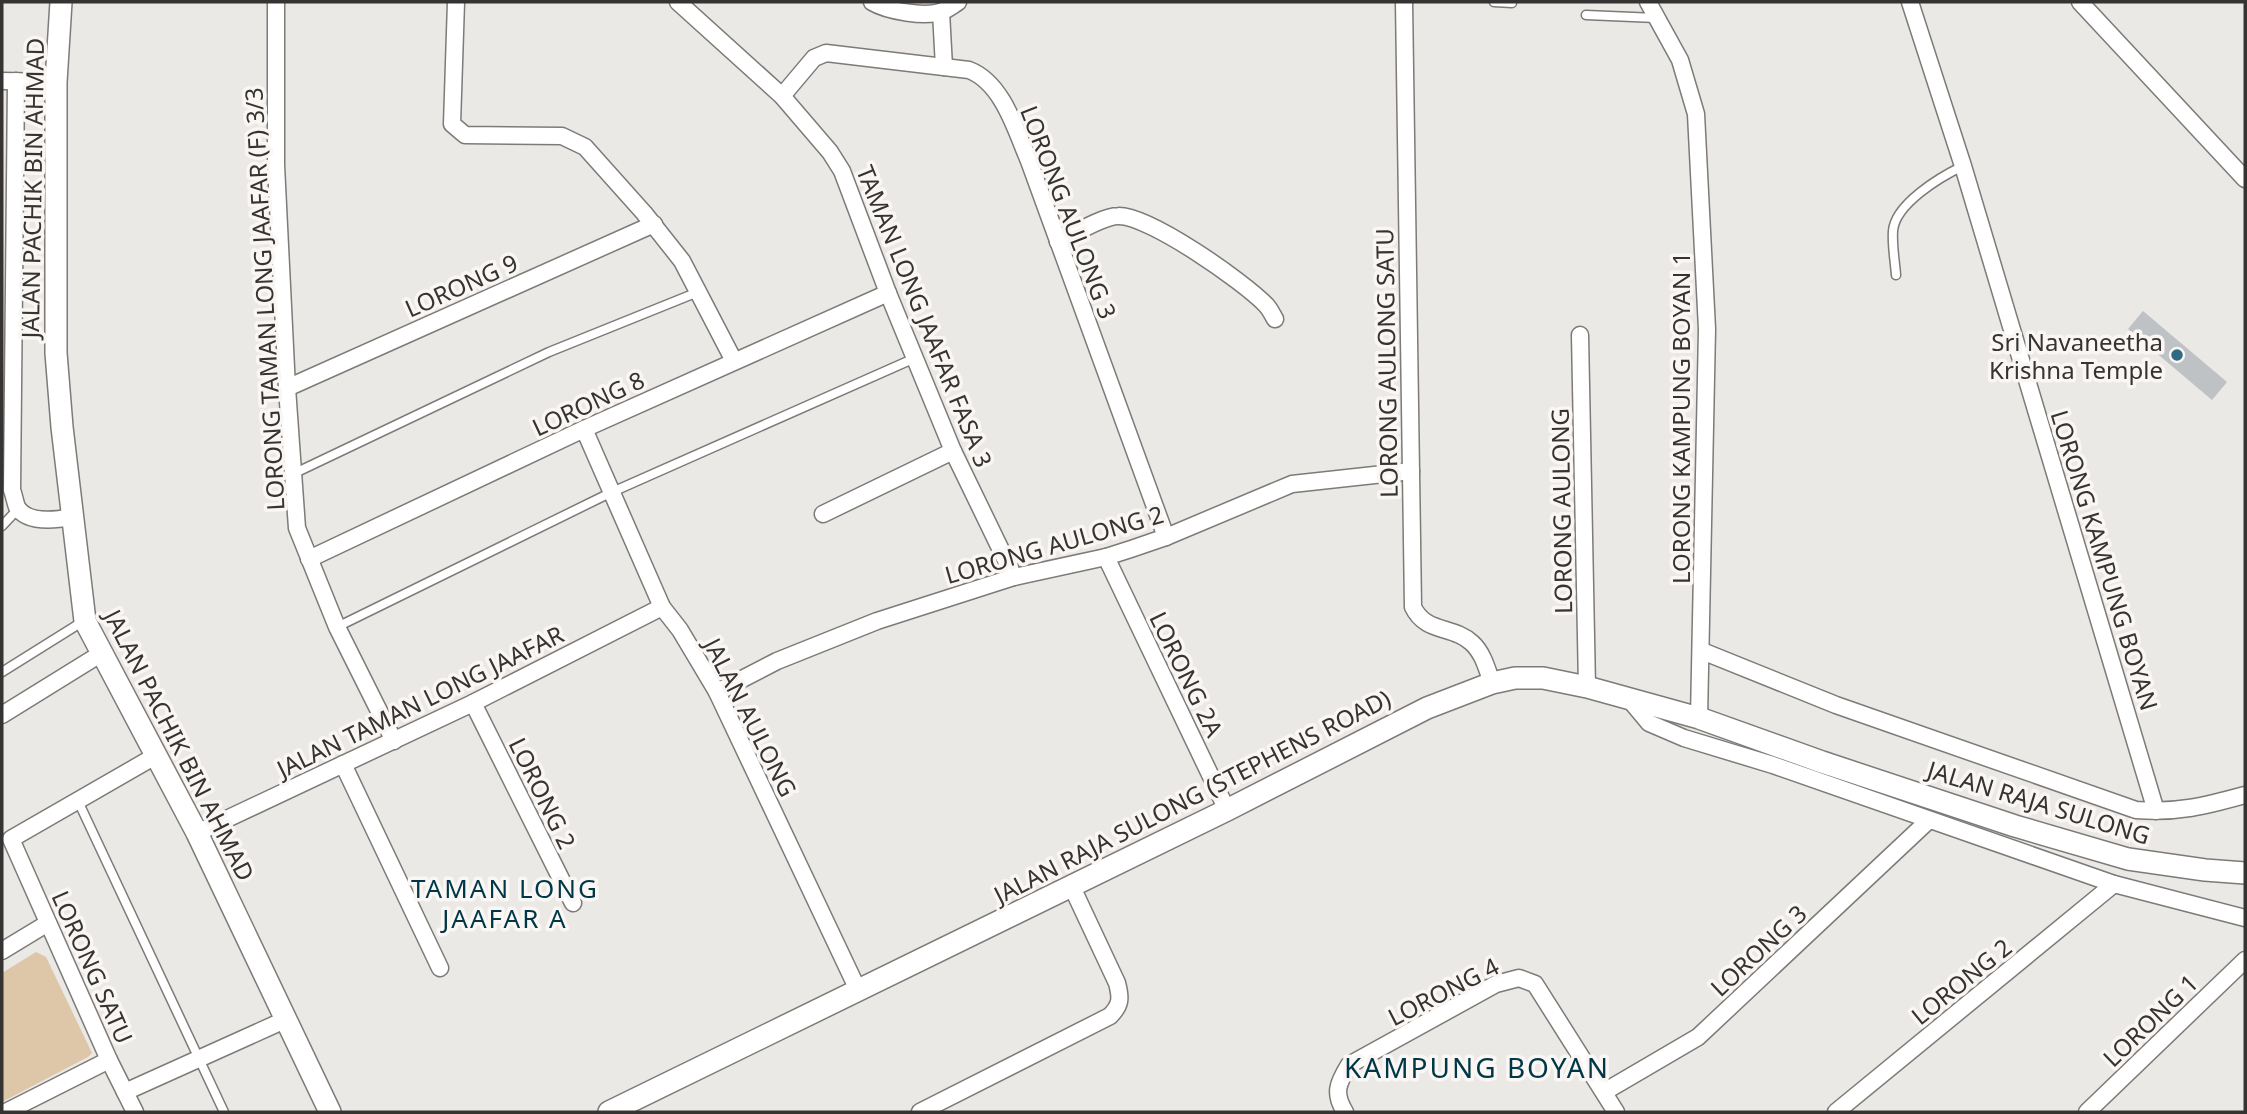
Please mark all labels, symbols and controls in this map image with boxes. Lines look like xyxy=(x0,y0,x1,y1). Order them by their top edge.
street label: JALAN PACHIK BIN AHMAD xyxy=(13,37,51,341)
street label: LORONG TAMAN LONG JAAFAR (F) 3/3 xyxy=(236,87,292,511)
street label: LORONG AULONG 3 xyxy=(1013,101,1125,323)
street label: TAMAN LONG JAAFAR FASA 3 xyxy=(849,160,1001,472)
street label: LORONG AULONG SATU xyxy=(1367,228,1405,498)
street label: LORONG 9 xyxy=(399,245,523,325)
street label: LORONG KAMPUNG BOYAN 1 xyxy=(1664,252,1697,584)
place label: Sri Navaneetha Krishna Temple xyxy=(1989,325,2163,386)
marker: Sri Navaneetha Krishna Temple xyxy=(2169,347,2185,363)
street label: LORONG 8 xyxy=(527,363,649,443)
street label: LORONG KAMPUNG BOYAN xyxy=(2044,406,2166,714)
street label: LORONG AULONG xyxy=(1543,408,1579,614)
street label: LORONG AULONG 2 xyxy=(941,497,1167,591)
street label: JALAN PACHIK BIN AHMAD xyxy=(96,602,263,886)
street label: LORONG 2A xyxy=(1142,606,1232,743)
street label: JALAN TAMAN LONG JAAFAR xyxy=(269,617,569,786)
street label: JALAN AULONG xyxy=(696,630,805,802)
street label: JALAN RAJA SULONG (STEPHENS ROAD) xyxy=(986,681,1396,912)
street label: LORONG 2 xyxy=(502,732,584,854)
street label: JALAN RAJA SULONG xyxy=(1922,752,2154,852)
district label: TAMAN LONG JAAFAR A xyxy=(411,870,599,936)
street label: LORONG SATU xyxy=(45,885,141,1049)
street label: LORONG 3 xyxy=(1703,897,1813,1003)
street label: LORONG 2 xyxy=(1904,930,2018,1032)
street label: LORONG 4 xyxy=(1382,949,1504,1033)
street label: LORONG 1 xyxy=(2095,966,2205,1074)
district label: KAMPUNG BOYAN xyxy=(1344,1048,1610,1086)

